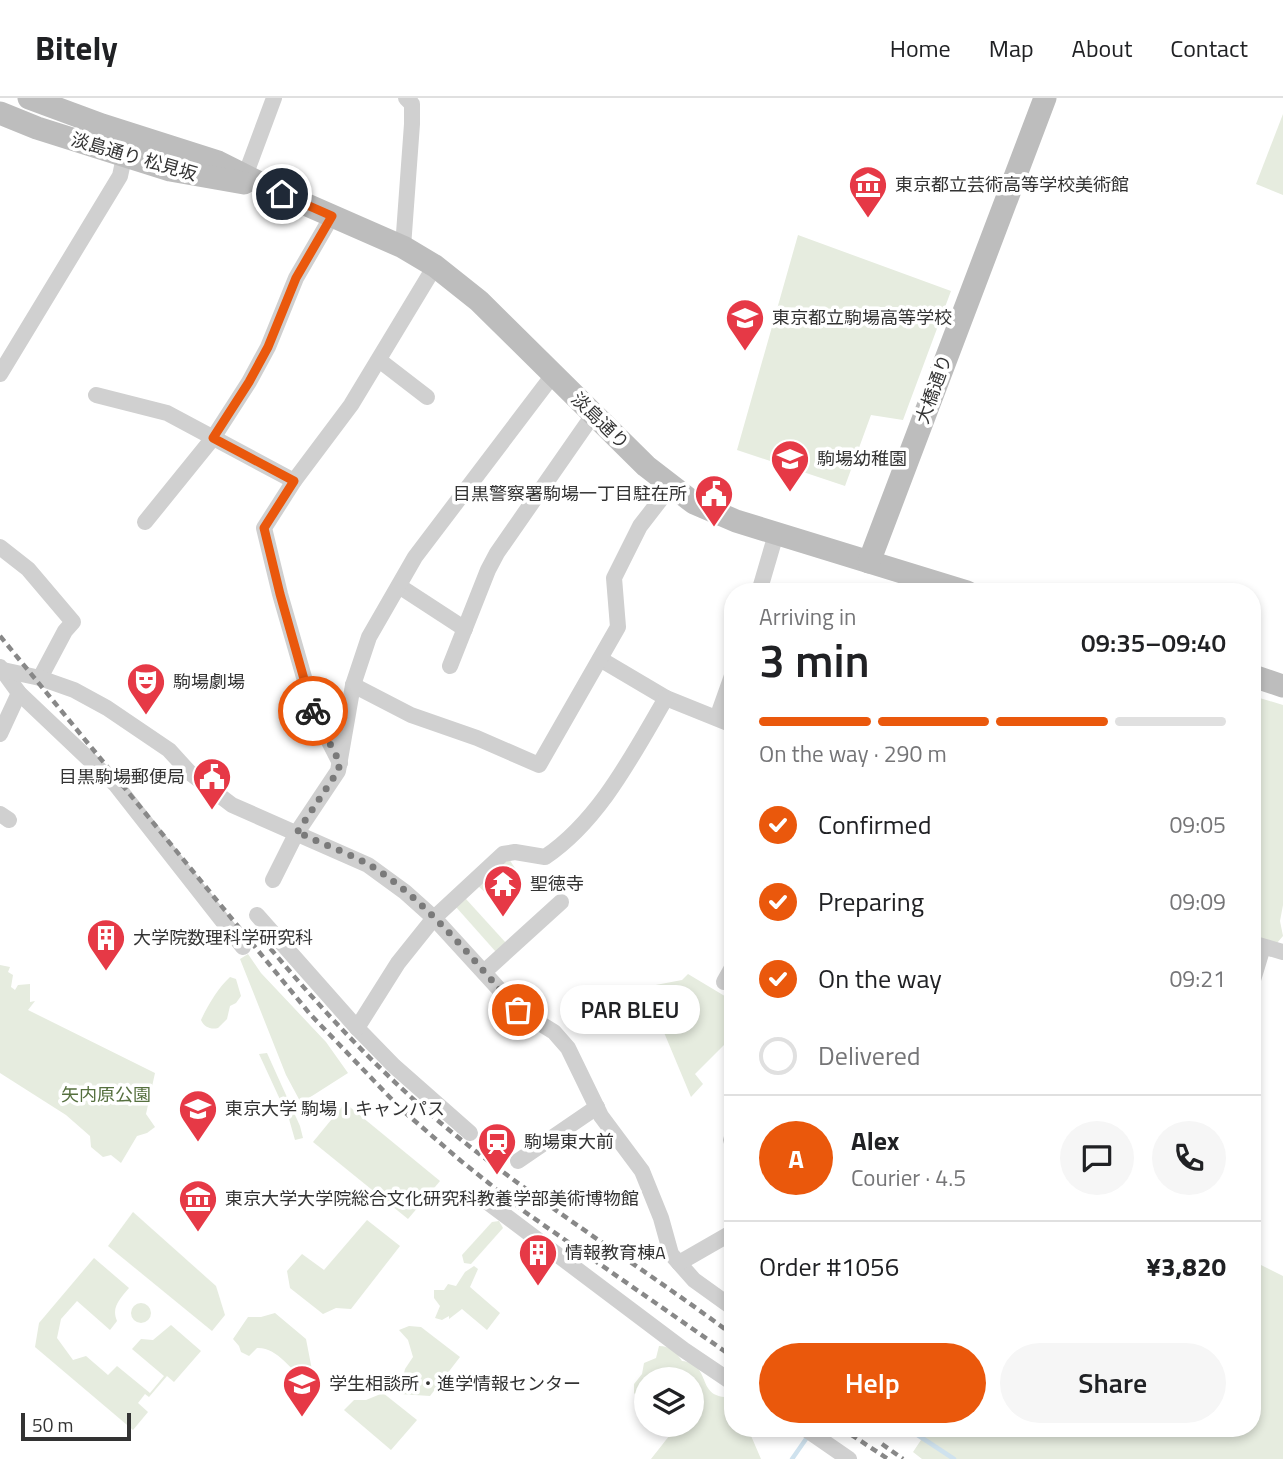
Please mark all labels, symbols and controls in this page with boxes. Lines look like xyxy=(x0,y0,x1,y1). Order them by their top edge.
text: Bitely xyxy=(35,23,118,73)
text: Home xyxy=(890,30,951,66)
text: Map xyxy=(989,30,1034,66)
text: About xyxy=(1072,30,1132,66)
text: Contact xyxy=(1170,30,1248,66)
street label: 淡島通り 松見坂 xyxy=(68,126,200,187)
pin xyxy=(252,164,312,224)
museum icon: 東京都立芸術高等学校美術館 xyxy=(847,164,889,219)
place label: 東京都立芸術高等学校美術館 xyxy=(895,171,1129,198)
icon: home xyxy=(263,175,301,213)
school or university icon: 東京都立駒場高等学校 xyxy=(724,297,766,352)
place label: 東京都立駒場高等学校 xyxy=(772,304,952,331)
street label: 大橋通り xyxy=(909,350,959,427)
street label: 淡島通り xyxy=(565,386,636,455)
school or university icon: 駒場幼稚園 xyxy=(769,438,811,493)
place label: 駒場幼稚園 xyxy=(817,445,907,472)
public building icon: 目黒警察署駒場一丁目駐在所 xyxy=(693,473,735,528)
place label: 目黒警察署駒場一丁目駐在所 xyxy=(453,480,687,507)
text: Arriving in xyxy=(759,599,856,634)
text: 09:35–09:40 xyxy=(1081,623,1226,662)
text: 3 min xyxy=(759,625,870,695)
theatre icon: 駒場劇場 xyxy=(125,661,167,716)
place label: 駒場劇場 xyxy=(173,668,245,695)
courier xyxy=(278,676,348,746)
icon: bike xyxy=(294,692,332,730)
text: On the way · 290 m xyxy=(759,736,947,771)
public building icon: 目黒駒場郵便局 xyxy=(191,756,233,811)
place label: 目黒駒場郵便局 xyxy=(59,763,185,790)
text: Confirmed xyxy=(818,805,932,844)
icon: check xyxy=(759,806,797,844)
text: 09:05 xyxy=(1169,807,1226,842)
temple icon: 聖徳寺 xyxy=(482,863,524,918)
place label: 聖徳寺 xyxy=(530,870,584,897)
text: Preparing xyxy=(818,882,924,921)
icon: check xyxy=(759,883,797,921)
text: 09:09 xyxy=(1169,884,1226,919)
building icon: 大学院数理科学研究科 xyxy=(85,917,127,972)
place label: 大学院数理科学研究科 xyxy=(133,924,313,951)
text: On the way xyxy=(818,959,942,998)
icon: check xyxy=(759,960,797,998)
text: 09:21 xyxy=(1169,961,1226,996)
pin xyxy=(488,980,548,1040)
callout: PAR BLEU xyxy=(560,986,700,1034)
icon: bag xyxy=(499,991,537,1029)
text: PAR BLEU xyxy=(581,992,679,1027)
text: Delivered xyxy=(818,1036,921,1075)
park label: 矢内原公園 xyxy=(61,1081,151,1108)
school or university icon: 東京大学 駒場Ⅰキャンパス xyxy=(177,1088,219,1143)
place label: 東京大学 駒場Ⅰキャンパス xyxy=(225,1095,445,1122)
station icon: 駒場東大前 xyxy=(476,1121,518,1176)
text: Alex xyxy=(851,1121,899,1160)
button: chat xyxy=(1060,1121,1134,1195)
button: phone xyxy=(1152,1121,1226,1195)
place label: 駒場東大前 xyxy=(524,1128,614,1155)
text: A xyxy=(788,1139,804,1178)
text: Courier · 4.5 xyxy=(851,1160,966,1195)
museum icon: 東京大学大学院総合文化研究科教養学部美術博物館 xyxy=(177,1178,219,1233)
place label: 東京大学大学院総合文化研究科教養学部美術博物館 xyxy=(225,1185,639,1212)
building icon: 情報教育棟A xyxy=(517,1232,559,1287)
place label: 情報教育棟A xyxy=(565,1239,666,1266)
text: Order #1056 xyxy=(759,1247,899,1286)
text: ¥3,820 xyxy=(1146,1247,1226,1286)
button: Help xyxy=(759,1343,986,1423)
button: Share xyxy=(1000,1343,1226,1423)
school or university icon: 学生相談所・進学情報センター xyxy=(281,1363,323,1418)
map controls xyxy=(634,1367,704,1437)
button: layers xyxy=(634,1367,704,1437)
place label: 学生相談所・進学情報センター xyxy=(329,1370,581,1397)
scale bar xyxy=(21,1410,131,1442)
text: 50 m xyxy=(32,1410,73,1439)

